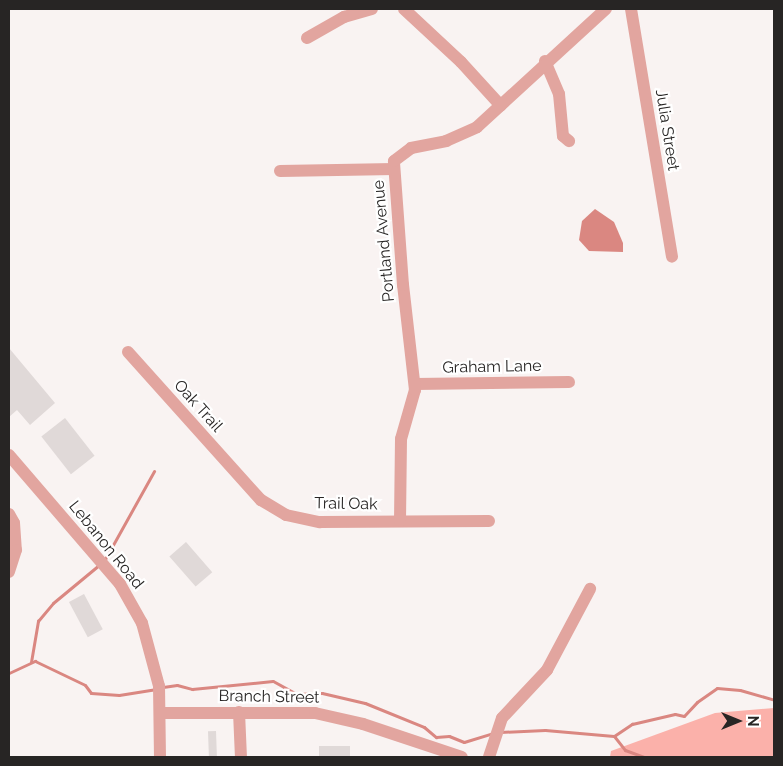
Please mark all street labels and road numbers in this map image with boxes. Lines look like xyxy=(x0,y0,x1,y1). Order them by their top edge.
street label: Julia Street xyxy=(651,88,683,172)
street label: Portland Avenue xyxy=(369,179,399,303)
street label: Graham Lane xyxy=(442,357,542,377)
street label: Oak Trail xyxy=(170,376,226,436)
street label: Trail Oak xyxy=(314,494,378,514)
street label: Lebanon Road xyxy=(65,497,147,593)
street label: Branch Street xyxy=(218,687,320,707)

